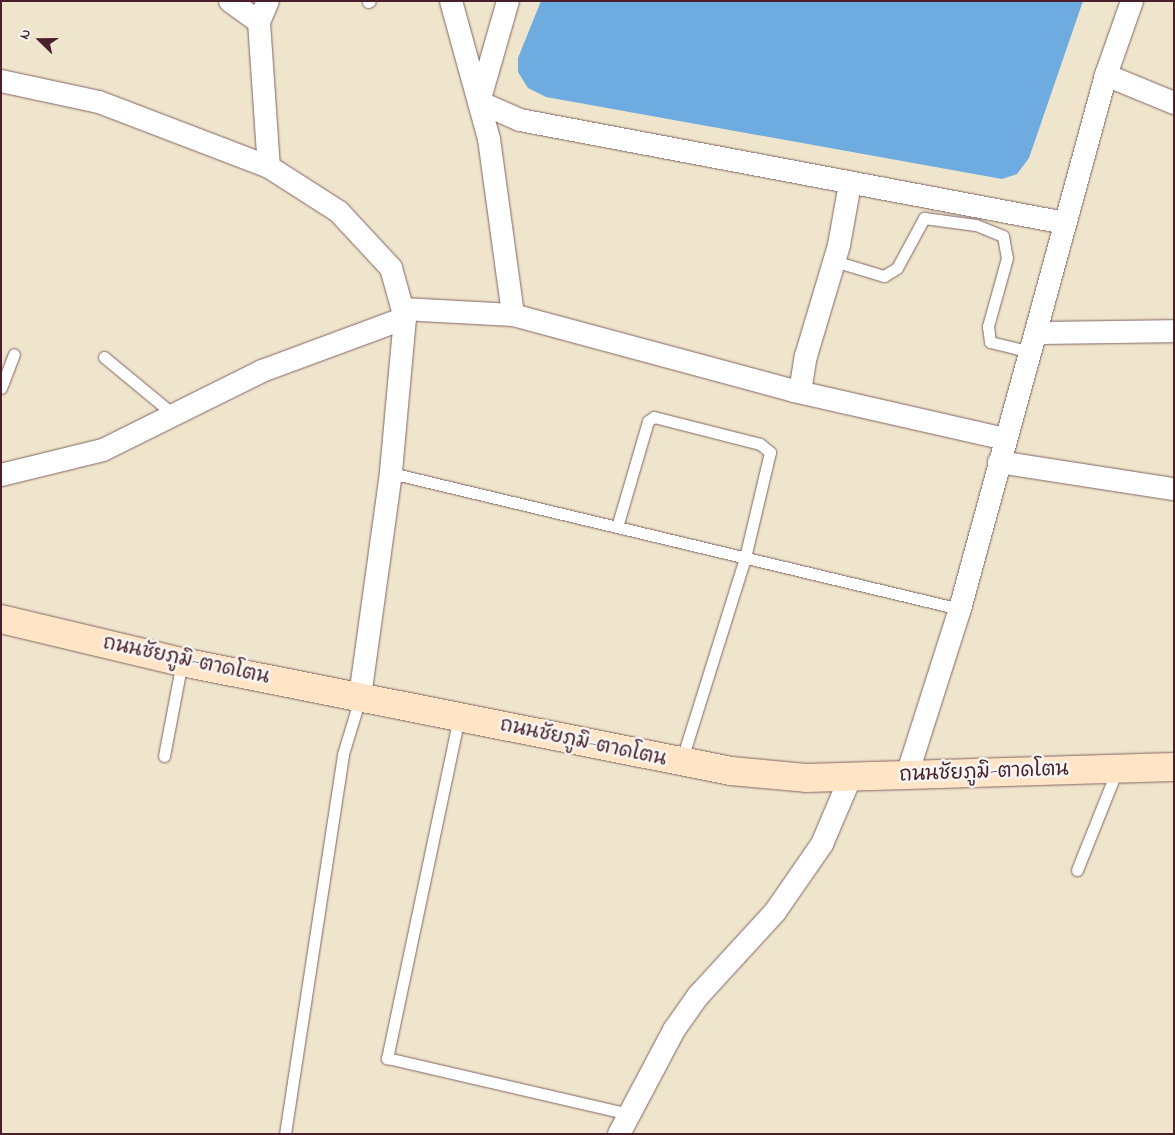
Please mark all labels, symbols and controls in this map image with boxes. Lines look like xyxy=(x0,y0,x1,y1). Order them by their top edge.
north arrow xyxy=(15,15,65,65)
text: N xyxy=(14,26,37,43)
street label: ถนนชัยภูมิ-ตาดโตน xyxy=(101,632,271,690)
street label: ถนนชัยภูมิ-ตาดโตน xyxy=(498,714,668,772)
street label: ถนนชัยภูมิ-ตาดโตน xyxy=(899,758,1069,788)

